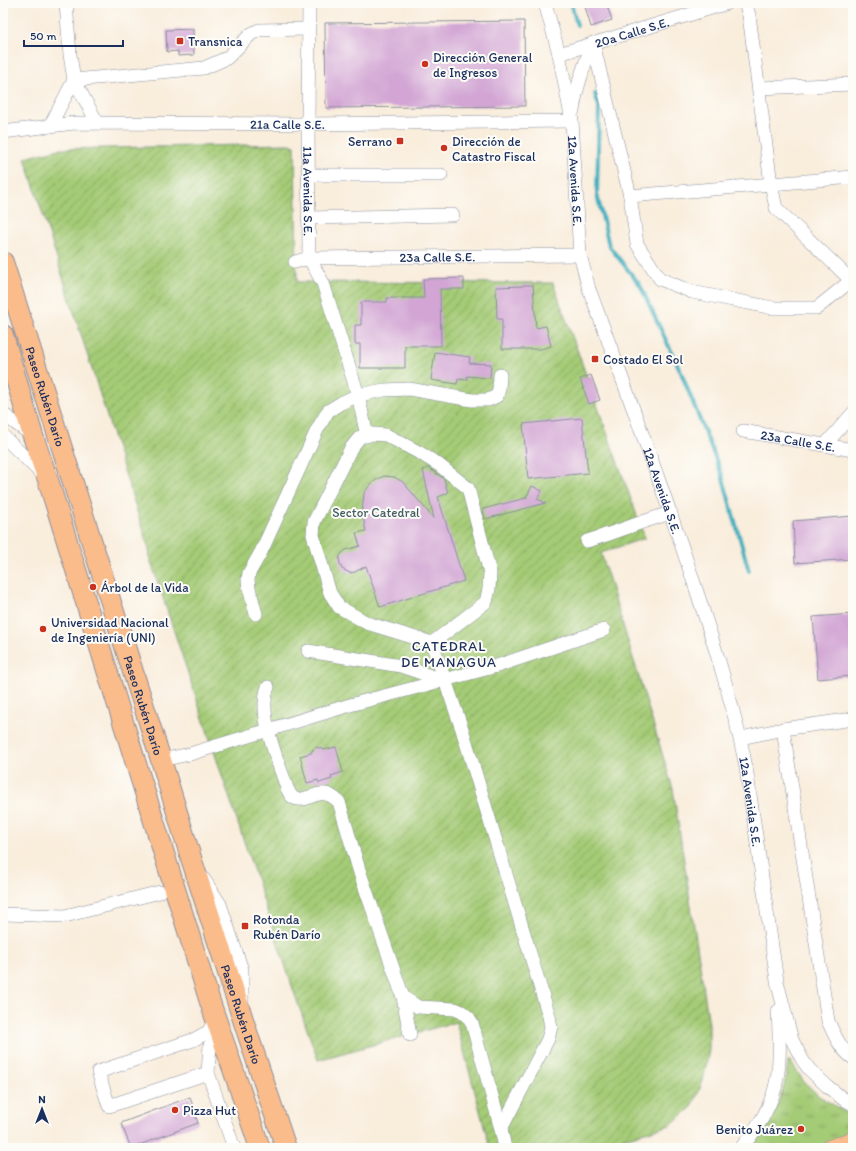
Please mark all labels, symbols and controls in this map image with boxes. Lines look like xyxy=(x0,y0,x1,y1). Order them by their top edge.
street label: 20a Calle S.E. xyxy=(593,14,671,50)
scale bar xyxy=(24,22,123,48)
text: 50 m xyxy=(30,29,56,43)
place label: Transnica xyxy=(188,34,243,49)
marker: Transnica xyxy=(175,36,185,46)
place label: Dirección General de Ingresos xyxy=(433,50,533,80)
marker: Dirección General de Ingresos xyxy=(420,59,430,69)
street label: 21a Calle S.E. xyxy=(250,116,325,132)
place label: Serrano xyxy=(348,134,392,149)
place label: Dirección de Catastro Fiscal xyxy=(452,134,536,164)
street label: 12a Avenida S.E. xyxy=(565,135,586,227)
marker: Serrano xyxy=(395,136,405,146)
marker: Dirección de Catastro Fiscal xyxy=(439,143,449,153)
street label: 11a Avenida S.E. xyxy=(301,146,316,236)
street label: 23a Calle S.E. xyxy=(399,249,475,264)
street label: Paseo Rubén Darío xyxy=(23,345,69,449)
place label: Costado El Sol xyxy=(603,352,683,367)
marker: Costado El Sol xyxy=(590,354,600,364)
street label: 23a Calle S.E. xyxy=(759,427,837,454)
street label: 12a Avenida S.E. xyxy=(640,445,685,536)
park label: Sector Catedral xyxy=(332,505,420,520)
place label: Árbol de la Vida xyxy=(101,580,189,595)
marker: Árbol de la Vida xyxy=(88,582,98,592)
place label: Universidad Nacional de Ingeniería (UNI) xyxy=(51,615,169,645)
marker: Universidad Nacional de Ingeniería (UNI) xyxy=(38,624,48,634)
district label: CATEDRAL DE MANAGUA xyxy=(401,638,497,671)
street label: Paseo Rubén Darío xyxy=(121,653,167,757)
street label: 12a Avenida S.E. xyxy=(737,755,765,848)
place label: Rotonda Rubén Darío xyxy=(253,912,321,942)
marker: Rotonda Rubén Darío xyxy=(240,921,250,931)
street label: Paseo Rubén Darío xyxy=(218,962,265,1066)
north arrow xyxy=(22,1089,62,1129)
text: N xyxy=(38,1093,46,1106)
place label: Pizza Hut xyxy=(183,1103,236,1118)
marker: Pizza Hut xyxy=(170,1105,180,1115)
place label: Benito Juárez xyxy=(716,1122,793,1137)
marker: Benito Juárez xyxy=(796,1124,806,1134)

